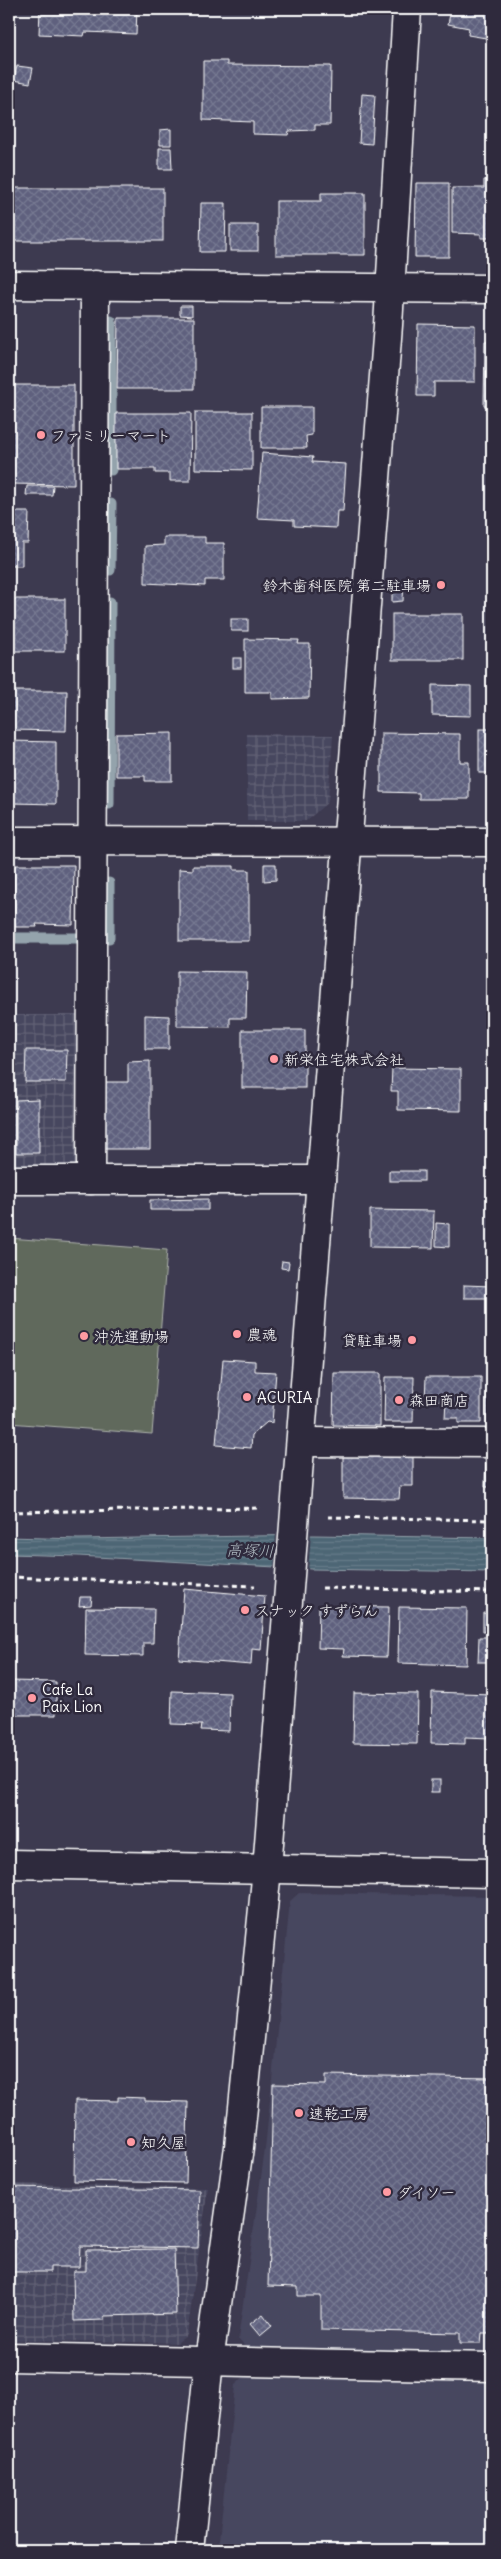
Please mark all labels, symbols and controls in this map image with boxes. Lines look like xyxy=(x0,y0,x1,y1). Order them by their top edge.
place label: ファミリーマート xyxy=(51,426,171,445)
marker: ファミリーマート xyxy=(35,429,47,441)
place label: 鈴木歯科医院 第二駐車場 xyxy=(262,576,431,595)
marker: 鈴木歯科医院 第二駐車場 xyxy=(435,579,447,591)
place label: 新栄住宅株式会社 xyxy=(284,1050,404,1069)
marker: 新栄住宅株式会社 xyxy=(268,1053,280,1065)
place label: 農魂 xyxy=(247,1325,277,1344)
place label: 沖洗運動場 xyxy=(94,1327,169,1346)
marker: 農魂 xyxy=(231,1328,243,1340)
marker: 沖洗運動場 xyxy=(78,1330,90,1342)
place label: 貸駐車場 xyxy=(342,1331,402,1350)
marker: 貸駐車場 xyxy=(406,1334,418,1346)
place label: ACURIA xyxy=(257,1388,313,1407)
marker: ACURIA xyxy=(241,1391,253,1403)
place label: 森田商店 xyxy=(409,1391,469,1410)
marker: 森田商店 xyxy=(393,1394,405,1406)
water label: 高塚川 xyxy=(226,1540,274,1560)
place label: スナック すずらん xyxy=(255,1601,378,1620)
marker: スナック すずらん xyxy=(239,1604,251,1616)
place label: Cafe La Paix Lion xyxy=(42,1680,102,1716)
marker: Cafe La Paix Lion xyxy=(26,1692,38,1704)
place label: 速乾工房 xyxy=(309,2104,369,2123)
marker: 速乾工房 xyxy=(293,2107,305,2119)
place label: 知久屋 xyxy=(141,2133,186,2152)
marker: 知久屋 xyxy=(125,2136,137,2148)
place label: ダイソー xyxy=(397,2183,456,2202)
marker: ダイソー xyxy=(381,2186,393,2198)

